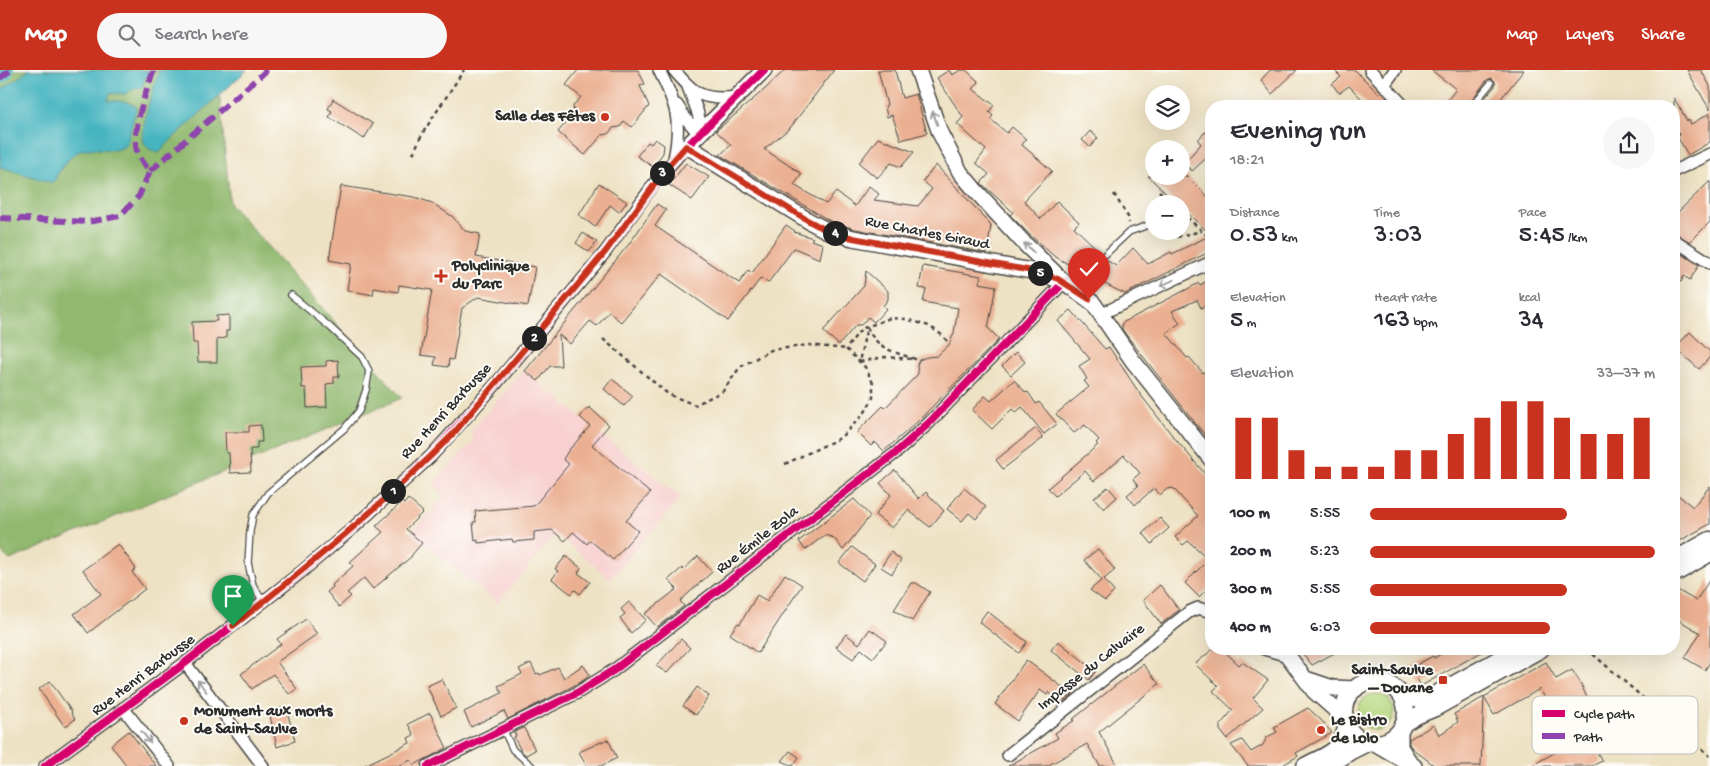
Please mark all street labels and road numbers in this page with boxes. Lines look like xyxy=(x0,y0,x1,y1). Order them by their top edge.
street label: Rue Charles Giraud xyxy=(863,213,992,256)
street label: Rue Henri Barbusse xyxy=(398,359,497,464)
street label: Rue Émile Zola xyxy=(713,502,804,579)
street label: Impasse du Calvaire xyxy=(1035,620,1150,716)
street label: Rue Henri Barbusse xyxy=(89,630,200,721)

